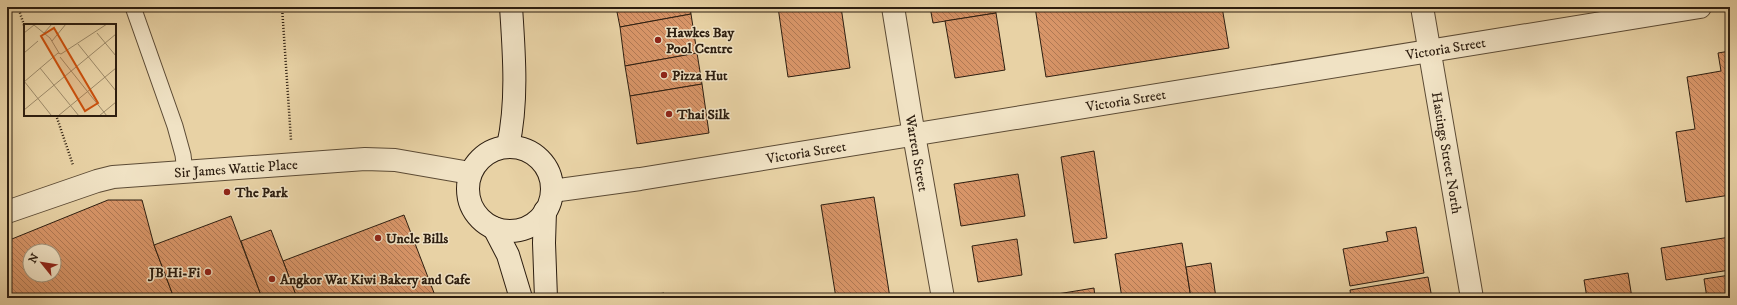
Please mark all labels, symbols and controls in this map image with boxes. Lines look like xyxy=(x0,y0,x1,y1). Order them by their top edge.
inset map xyxy=(24,24,116,116)
place label: Hawkes Bay Pool Centre xyxy=(666,24,734,58)
street label: Victoria Street xyxy=(1404,34,1488,65)
marker: Hawkes Bay Pool Centre xyxy=(653,35,663,45)
place label: Pizza Hut xyxy=(672,67,728,85)
marker: Pizza Hut xyxy=(659,70,669,80)
street label: Victoria Street xyxy=(1084,86,1168,117)
street label: Hastings Street North xyxy=(1427,91,1466,216)
place label: Thai Silk xyxy=(676,106,731,124)
marker: Thai Silk xyxy=(664,109,674,119)
street label: Warren Street xyxy=(900,112,932,193)
street label: Victoria Street xyxy=(764,138,848,169)
street label: Sir James Wattie Place xyxy=(174,156,299,183)
place label: The Park xyxy=(234,184,289,202)
marker: The Park xyxy=(222,187,232,197)
place label: Uncle Bills xyxy=(386,230,449,248)
marker: Uncle Bills xyxy=(373,233,383,243)
north arrow xyxy=(22,243,62,283)
text: N xyxy=(26,251,43,266)
place label: JB Hi-Fi xyxy=(147,264,200,282)
marker: JB Hi-Fi xyxy=(203,267,213,277)
place label: Angkor Wat Kiwi Bakery and Cafe xyxy=(279,271,470,289)
marker: Angkor Wat Kiwi Bakery and Cafe xyxy=(267,274,277,284)

